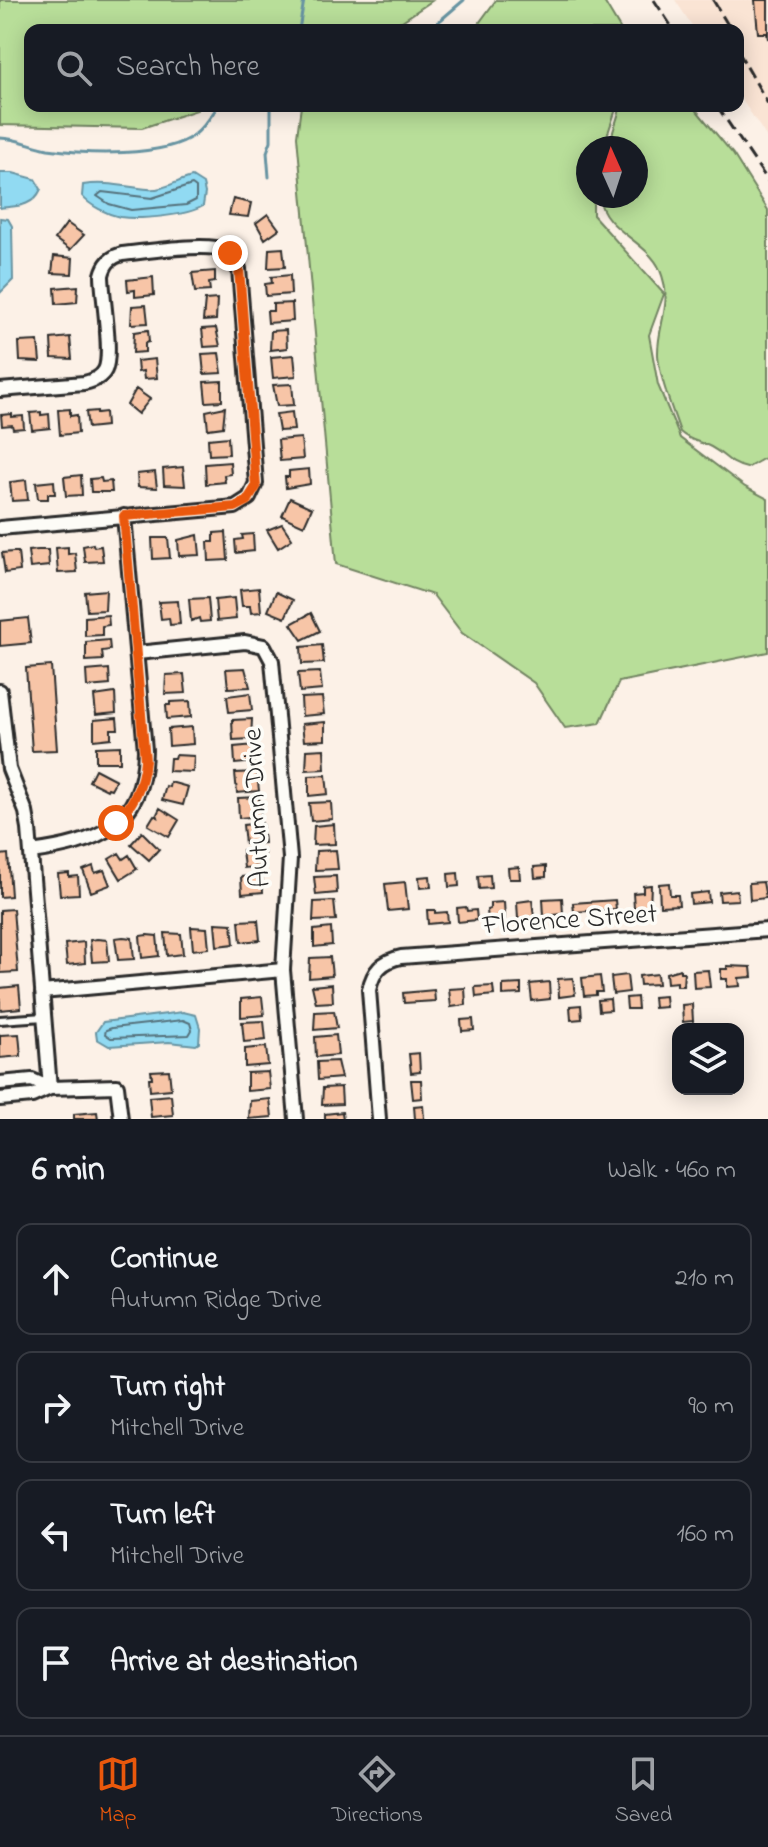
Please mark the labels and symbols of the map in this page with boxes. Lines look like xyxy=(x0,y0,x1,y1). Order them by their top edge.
north arrow xyxy=(576,136,648,208)
route end xyxy=(212,235,248,271)
street label: Autumn Drive xyxy=(233,727,283,889)
route start xyxy=(98,805,134,841)
street label: Florence Street xyxy=(480,894,659,948)

